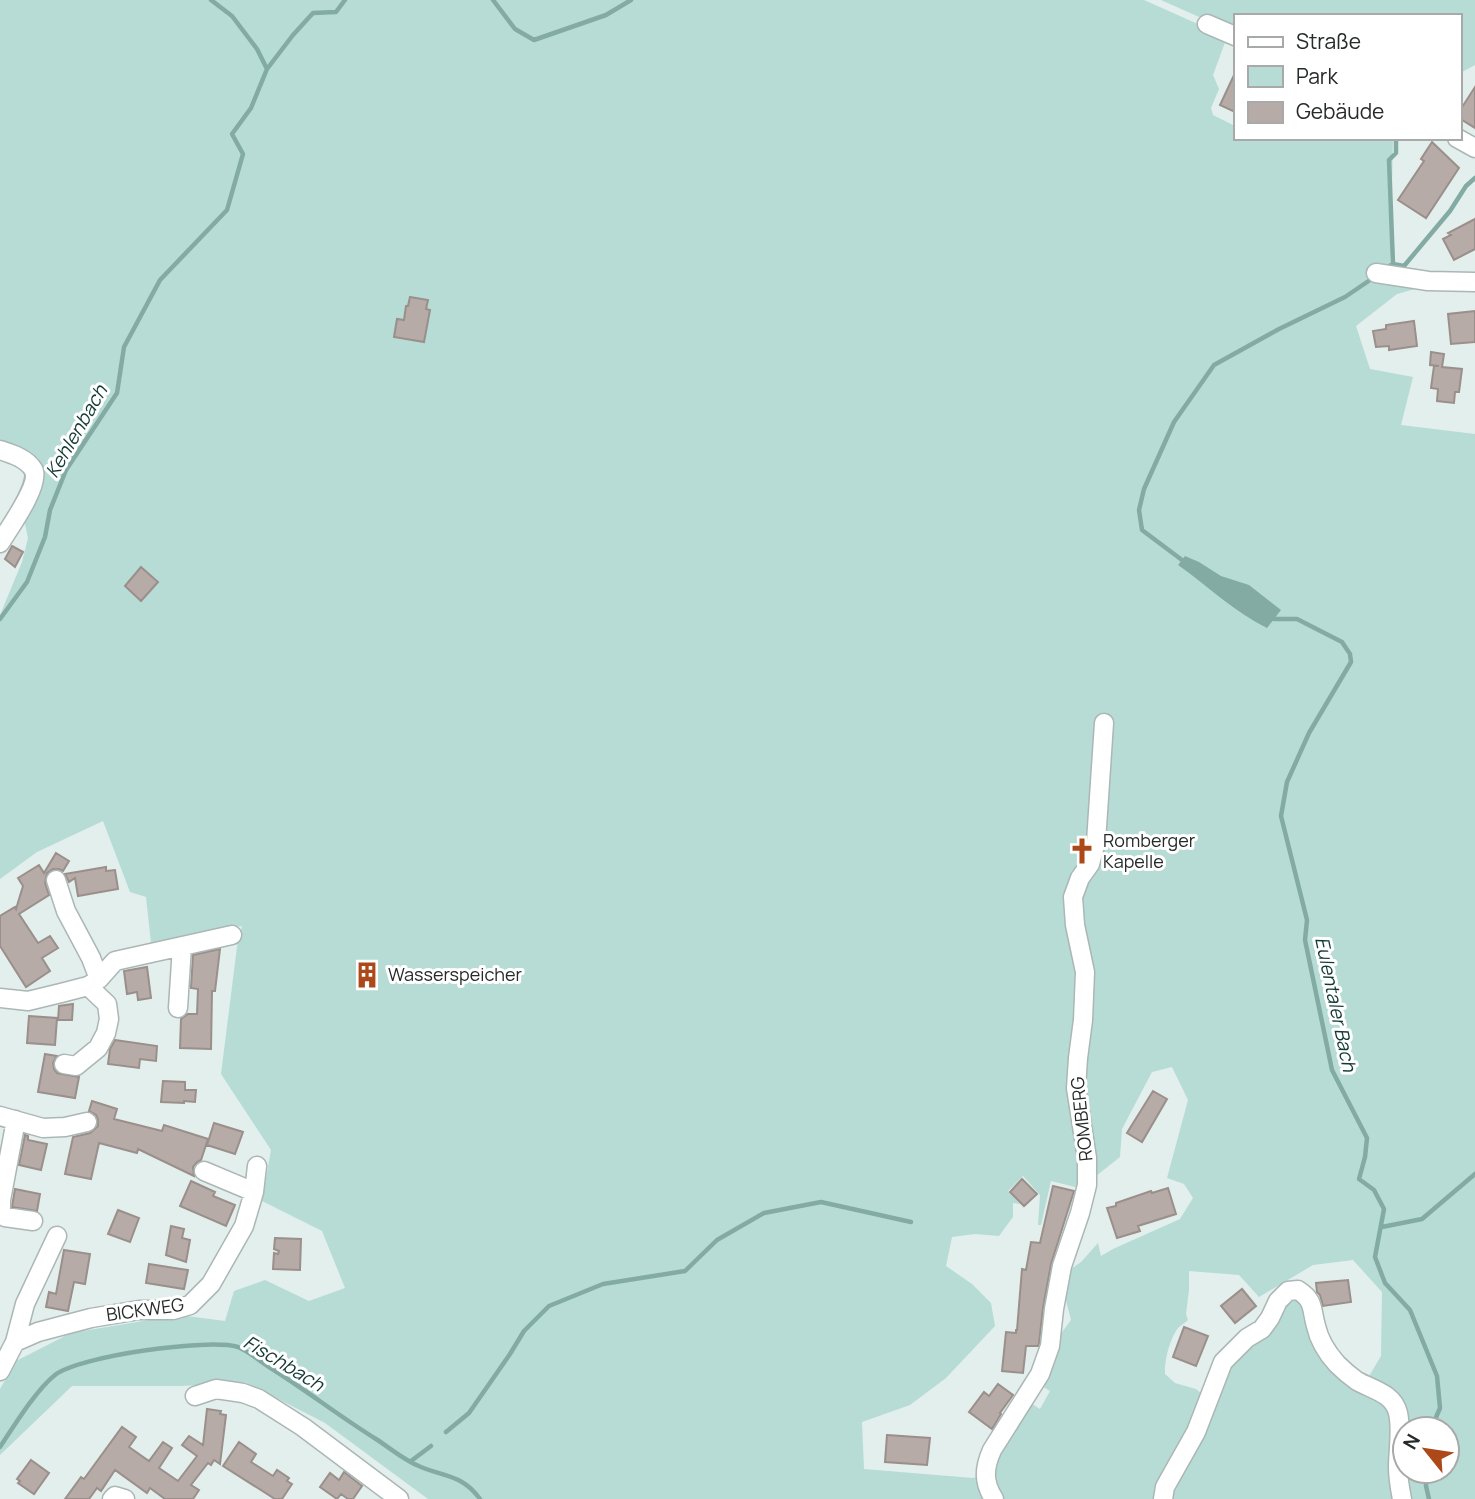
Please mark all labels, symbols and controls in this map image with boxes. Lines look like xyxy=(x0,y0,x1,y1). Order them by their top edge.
legend xyxy=(1234,14,1461,140)
text: Straße xyxy=(1296,27,1361,55)
text: Park xyxy=(1296,62,1338,90)
text: Gebäude xyxy=(1296,97,1384,125)
water label: Kehlenbach xyxy=(39,379,113,482)
place label: Romberger Kapelle xyxy=(1103,828,1196,873)
church icon: Romberger Kapelle xyxy=(1067,836,1097,866)
water label: Eulentaler Bach xyxy=(1309,934,1363,1074)
building icon: Wasserspeicher xyxy=(352,960,382,990)
place label: Wasserspeicher xyxy=(388,962,523,986)
street label: ROMBERG xyxy=(1065,1075,1097,1163)
street label: BICKWEG xyxy=(105,1292,185,1326)
water label: Fischbach xyxy=(239,1329,330,1398)
north arrow xyxy=(1391,1415,1461,1485)
text: N xyxy=(1397,1429,1426,1454)

